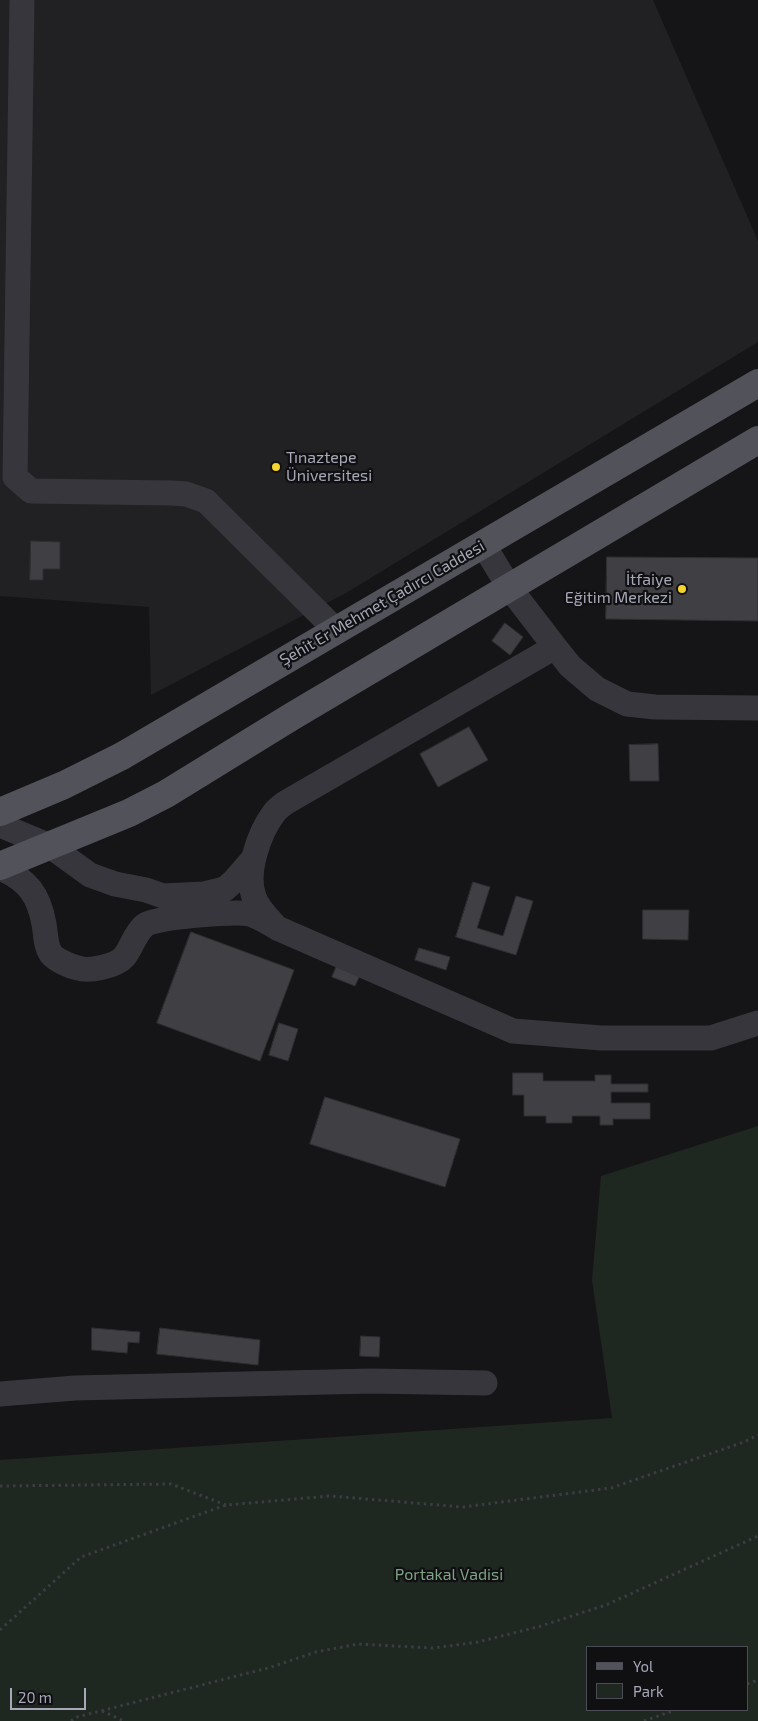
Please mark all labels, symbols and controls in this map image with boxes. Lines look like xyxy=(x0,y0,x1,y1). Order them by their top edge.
place label: Tınaztepe Üniversitesi xyxy=(286,448,372,486)
marker: Tınaztepe Üniversitesi xyxy=(270,461,282,473)
street label: Şehit Er Mehmet Çadırcı Caddesi xyxy=(276,536,488,670)
place label: İtfaiye Eğitim Merkezi xyxy=(565,570,672,608)
marker: İtfaiye Eğitim Merkezi xyxy=(676,583,688,595)
park label: Portakal Vadisi xyxy=(395,1565,503,1585)
legend xyxy=(586,1646,748,1711)
text: Yol xyxy=(633,1657,654,1675)
scale bar xyxy=(12,1678,89,1710)
text: Park xyxy=(633,1682,664,1700)
text: 20 m xyxy=(18,1688,52,1706)

